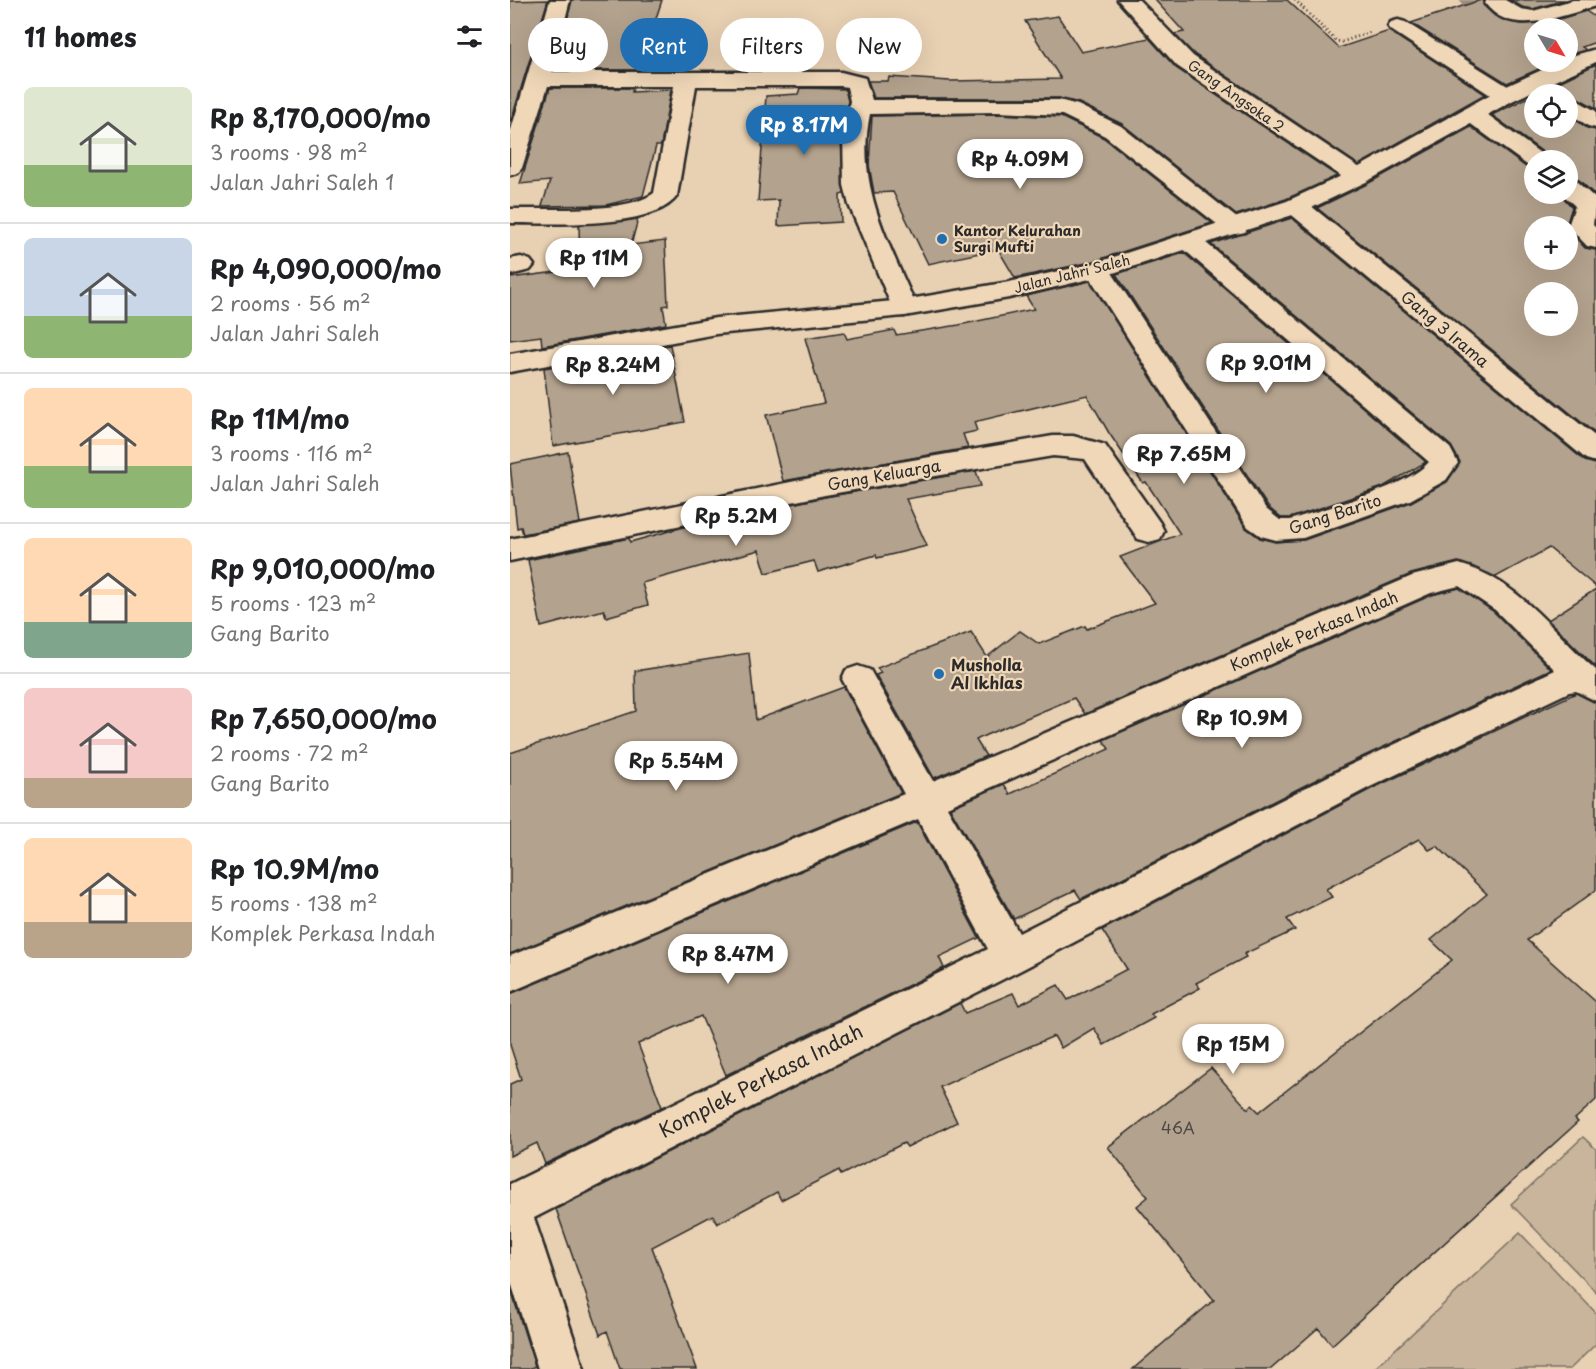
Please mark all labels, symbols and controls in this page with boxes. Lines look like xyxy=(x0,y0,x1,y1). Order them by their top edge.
text: 11 homes xyxy=(24,17,137,56)
chip: Buy xyxy=(528,18,608,72)
chip: Rent xyxy=(620,18,708,72)
chip: Filters xyxy=(720,18,824,72)
chip: New xyxy=(836,18,922,72)
north arrow xyxy=(1524,18,1578,72)
map controls xyxy=(1524,18,1578,336)
icon: filters xyxy=(453,20,486,53)
street label: Gang Angsoka 2 xyxy=(1184,54,1289,137)
button: locate xyxy=(1524,84,1578,138)
text: Rp 8,170,000/mo xyxy=(210,98,431,137)
pin: Rp 8.17M xyxy=(742,105,866,156)
text: Rp 8.17M xyxy=(760,109,848,139)
icon: home xyxy=(72,111,144,183)
text: 3 rooms · 98 m² xyxy=(210,137,368,167)
pin: Rp 4.09M xyxy=(958,139,1082,190)
text: Rp 4.09M xyxy=(971,143,1069,173)
button: layers xyxy=(1524,150,1578,204)
text: Jalan Jahri Saleh 1 xyxy=(210,167,394,197)
button: + xyxy=(1524,216,1578,270)
place label: Kantor Kelurahan Surgi Mufti xyxy=(954,220,1081,257)
marker: Kantor Kelurahan Surgi Mufti xyxy=(935,232,949,246)
pin: Rp 11M xyxy=(545,238,643,289)
text: Rp 11M xyxy=(559,242,629,272)
text: Rp 4,090,000/mo xyxy=(210,249,441,288)
street label: Jalan Jahri Saleh xyxy=(1012,249,1132,298)
icon: home xyxy=(72,262,144,334)
button: − xyxy=(1524,282,1578,336)
street label: Gang 3 Irama xyxy=(1396,284,1495,372)
text: 2 rooms · 56 m² xyxy=(210,288,371,318)
text: Jalan Jahri Saleh xyxy=(210,318,380,348)
pin: Rp 9.01M xyxy=(1204,343,1328,394)
pin: Rp 8.24M xyxy=(551,345,675,396)
text: Rp 9.01M xyxy=(1220,347,1312,377)
text: Rp 8.24M xyxy=(565,349,661,379)
text: Rp 11M/mo xyxy=(210,399,349,438)
icon: home xyxy=(72,412,144,484)
pin: Rp 7.65M xyxy=(1122,434,1246,485)
text: 3 rooms · 116 m² xyxy=(210,438,373,468)
text: Rp 7.65M xyxy=(1136,438,1232,468)
street label: Gang Keluarga xyxy=(825,452,942,496)
text: Jalan Jahri Saleh xyxy=(210,468,380,498)
street label: Gang Barito xyxy=(1285,487,1384,539)
pin: Rp 5.2M xyxy=(681,496,791,547)
text: Rp 5.2M xyxy=(695,500,777,530)
text: Rp 9,010,000/mo xyxy=(210,549,435,588)
icon: home xyxy=(72,562,144,634)
street label: Komplek Perkasa Indah xyxy=(1226,584,1401,676)
text: 5 rooms · 123 m² xyxy=(210,588,376,618)
text: Gang Barito xyxy=(210,618,330,648)
place label: Musholla Al Ikhlas xyxy=(951,652,1023,694)
marker: Musholla Al Ikhlas xyxy=(932,667,946,681)
pin: Rp 10.9M xyxy=(1180,698,1304,749)
text: Rp 7,650,000/mo xyxy=(210,699,437,738)
text: Rp 10.9M xyxy=(1196,702,1288,732)
icon: home xyxy=(72,712,144,784)
text: 2 rooms · 72 m² xyxy=(210,738,369,768)
pin: Rp 5.54M xyxy=(614,741,738,792)
text: Rp 5.54M xyxy=(628,745,724,775)
text: Gang Barito xyxy=(210,768,330,798)
text: Rp 10.9M/mo xyxy=(210,849,379,888)
icon: home xyxy=(72,862,144,934)
text: 5 rooms · 138 m² xyxy=(210,888,378,918)
text: Komplek Perkasa Indah xyxy=(210,918,435,948)
pin: Rp 8.47M xyxy=(666,934,790,985)
text: Rp 8.47M xyxy=(682,938,774,968)
street label: Komplek Perkasa Indah xyxy=(653,1016,868,1145)
pin: Rp 15M xyxy=(1184,1024,1282,1075)
text: Rp 15M xyxy=(1196,1028,1270,1058)
house number: 46A xyxy=(1161,1115,1195,1139)

